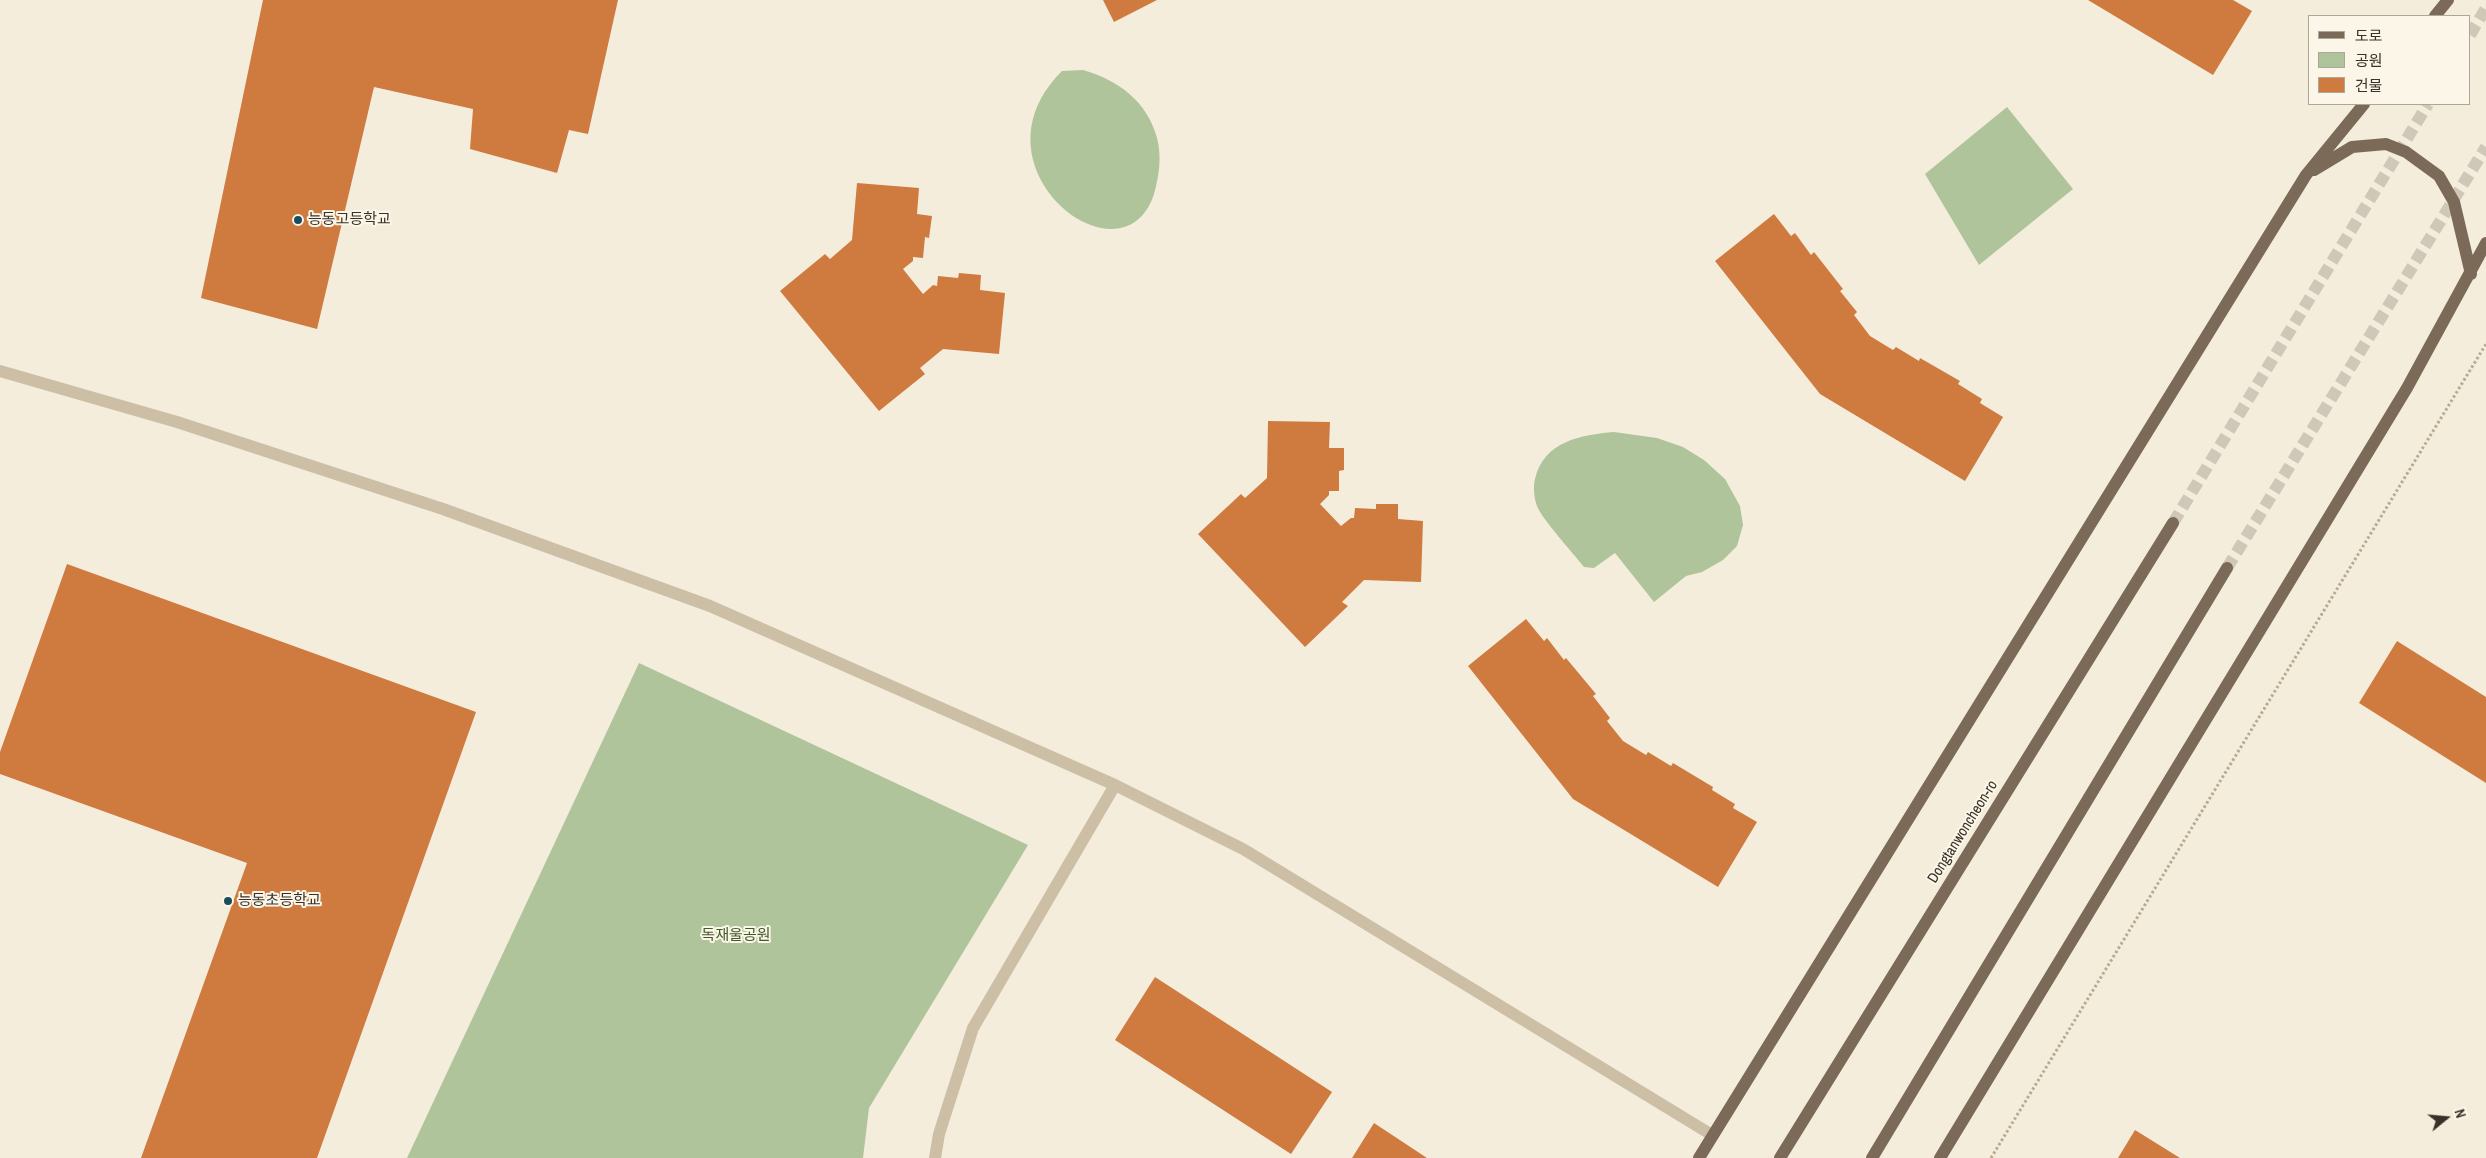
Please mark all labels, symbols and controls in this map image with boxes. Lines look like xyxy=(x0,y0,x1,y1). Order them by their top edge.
legend xyxy=(2308,15,2471,105)
text: 도로 xyxy=(2355,25,2383,46)
text: 공원 xyxy=(2355,50,2383,71)
text: 건물 xyxy=(2355,75,2383,96)
place label: 능동고등학교 xyxy=(308,211,391,229)
marker: 능동고등학교 xyxy=(292,214,304,226)
street label: Dongtanwoncheon-ro xyxy=(1924,777,2002,887)
place label: 능동초등학교 xyxy=(238,892,321,910)
marker: 능동초등학교 xyxy=(222,895,234,907)
park label: 독재울공원 xyxy=(702,927,770,945)
north arrow xyxy=(2421,1093,2471,1143)
text: N xyxy=(2451,1107,2470,1120)

